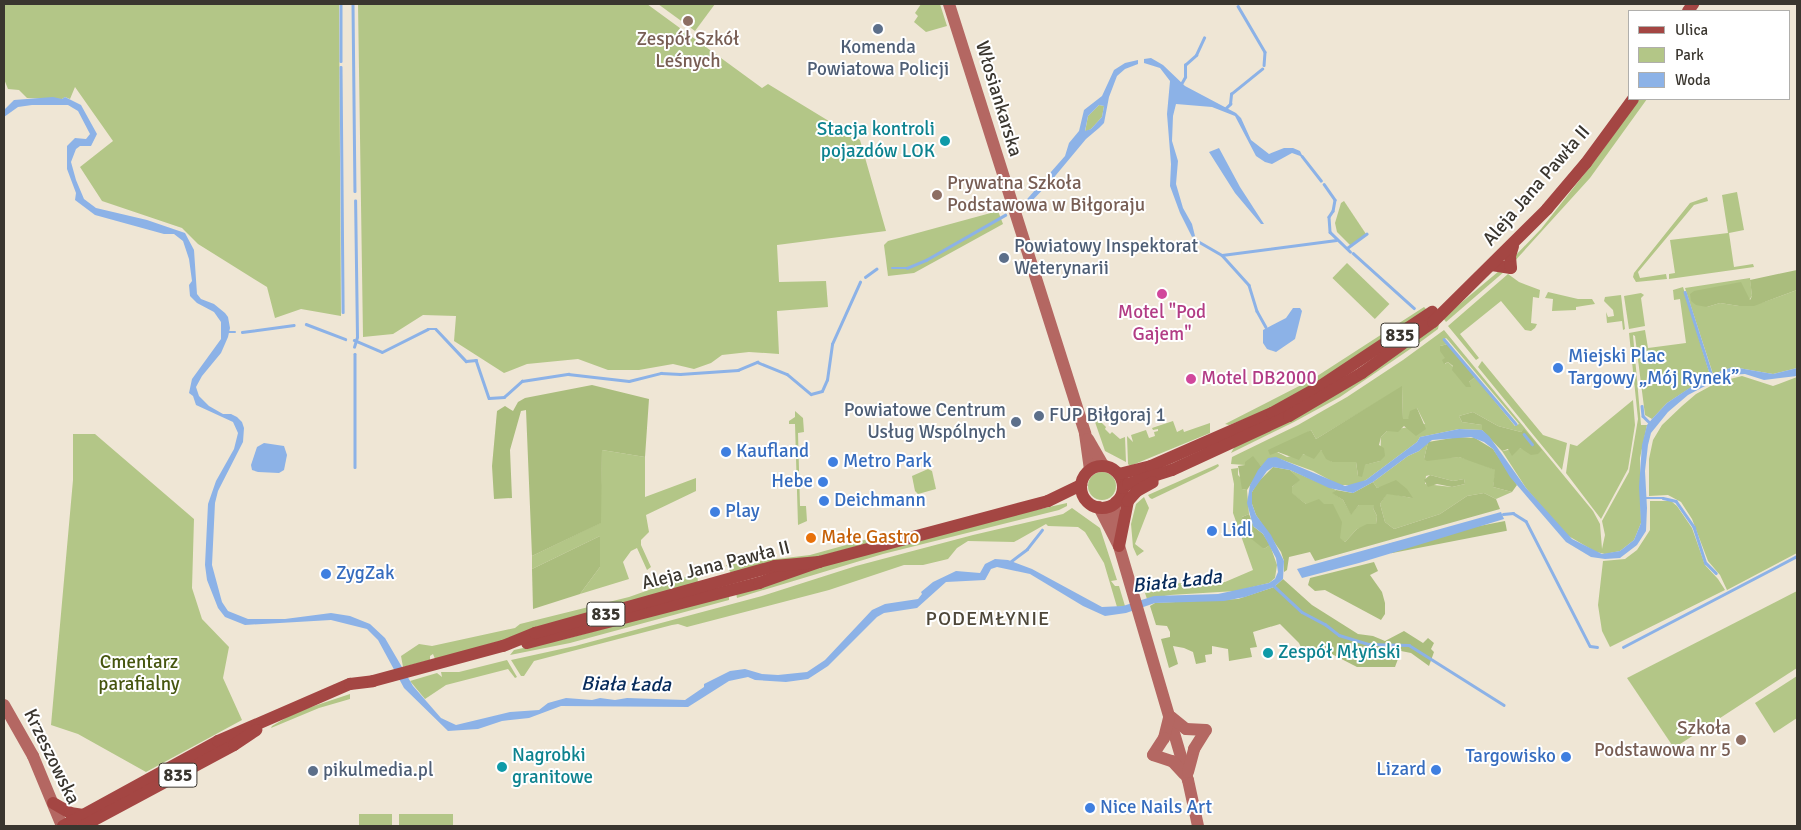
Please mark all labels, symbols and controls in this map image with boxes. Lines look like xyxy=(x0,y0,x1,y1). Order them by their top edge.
legend xyxy=(1628,10,1791,100)
marker: Zespół Szkół Leśnych xyxy=(682,15,694,27)
text: Ulica xyxy=(1675,21,1708,39)
marker: Komenda Powiatowa Policji xyxy=(872,23,884,35)
place label: Zespół Szkół Leśnych xyxy=(637,29,739,73)
place label: Komenda Powiatowa Policji xyxy=(807,37,949,81)
street label: Włosiankarska xyxy=(970,39,1026,159)
text: Park xyxy=(1675,46,1704,64)
text: Woda xyxy=(1675,71,1711,89)
place label: Stacja kontroli pojazdów LOK xyxy=(817,119,935,163)
street label: Aleja Jana Pawła II xyxy=(1479,121,1595,251)
marker: Stacja kontroli pojazdów LOK xyxy=(939,135,951,147)
place label: Prywatna Szkoła Podstawowa w Biłgoraju xyxy=(947,173,1145,217)
marker: Prywatna Szkoła Podstawowa w Biłgoraju xyxy=(931,189,943,201)
place label: Powiatowy Inspektorat Weterynarii xyxy=(1014,236,1198,280)
marker: Powiatowy Inspektorat Weterynarii xyxy=(998,252,1010,264)
marker: Motel "Pod Gajem" xyxy=(1156,288,1168,300)
place label: Motel "Pod Gajem" xyxy=(1118,302,1206,346)
road number: 835 xyxy=(1380,320,1420,350)
place label: Miejski Plac Targowy „Mój Rynek” xyxy=(1568,346,1739,390)
marker: Miejski Plac Targowy „Mój Rynek” xyxy=(1552,362,1564,374)
place label: Motel DB2000 xyxy=(1201,368,1317,390)
marker: Motel DB2000 xyxy=(1185,373,1197,385)
place label: Powiatowe Centrum Usług Wspólnych xyxy=(844,400,1006,444)
place label: FUP Biłgoraj 1 xyxy=(1049,405,1166,427)
marker: FUP Biłgoraj 1 xyxy=(1033,410,1045,422)
marker: Powiatowe Centrum Usług Wspólnych xyxy=(1010,416,1022,428)
place label: Kaufland xyxy=(736,441,809,463)
marker: Kaufland xyxy=(720,446,732,458)
place label: Metro Park xyxy=(843,451,932,473)
marker: Metro Park xyxy=(827,456,839,468)
place label: Hebe xyxy=(771,471,813,493)
marker: Hebe xyxy=(817,476,829,488)
place label: Deichmann xyxy=(834,490,926,512)
marker: Deichmann xyxy=(818,495,830,507)
place label: Play xyxy=(725,501,760,523)
marker: Play xyxy=(709,506,721,518)
place label: Lidl xyxy=(1222,520,1252,542)
marker: Lidl xyxy=(1206,525,1218,537)
place label: Małe Gastro xyxy=(821,527,919,549)
marker: Małe Gastro xyxy=(805,532,817,544)
street label: Aleja Jana Pawła II xyxy=(639,537,793,595)
place label: ZygZak xyxy=(336,563,394,585)
water label: Biała Łada xyxy=(1131,564,1223,598)
marker: ZygZak xyxy=(320,568,332,580)
road number: 835 xyxy=(586,598,626,630)
district label: PODEMŁYNIE xyxy=(924,606,1052,630)
place label: Zespół Młyński xyxy=(1278,642,1401,664)
marker: Zespół Młyński xyxy=(1262,647,1274,659)
park label: Cmentarz parafialny xyxy=(98,652,180,696)
water label: Biała Łada xyxy=(581,671,671,697)
street label: Krzeszowska xyxy=(18,705,84,809)
place label: Szkoła Podstawowa nr 5 xyxy=(1594,718,1731,762)
marker: Szkoła Podstawowa nr 5 xyxy=(1735,734,1747,746)
place label: Nagrobki granitowe xyxy=(512,745,593,789)
place label: Targowisko xyxy=(1465,746,1556,768)
marker: Targowisko xyxy=(1560,751,1572,763)
place label: Lizard xyxy=(1376,759,1426,781)
road number: 835 xyxy=(158,760,198,790)
place label: pikulmedia.pl xyxy=(323,760,433,782)
marker: Nagrobki granitowe xyxy=(496,761,508,773)
marker: Lizard xyxy=(1430,764,1442,776)
marker: pikulmedia.pl xyxy=(307,765,319,777)
place label: Nice Nails Art xyxy=(1100,797,1212,819)
marker: Nice Nails Art xyxy=(1084,802,1096,814)

